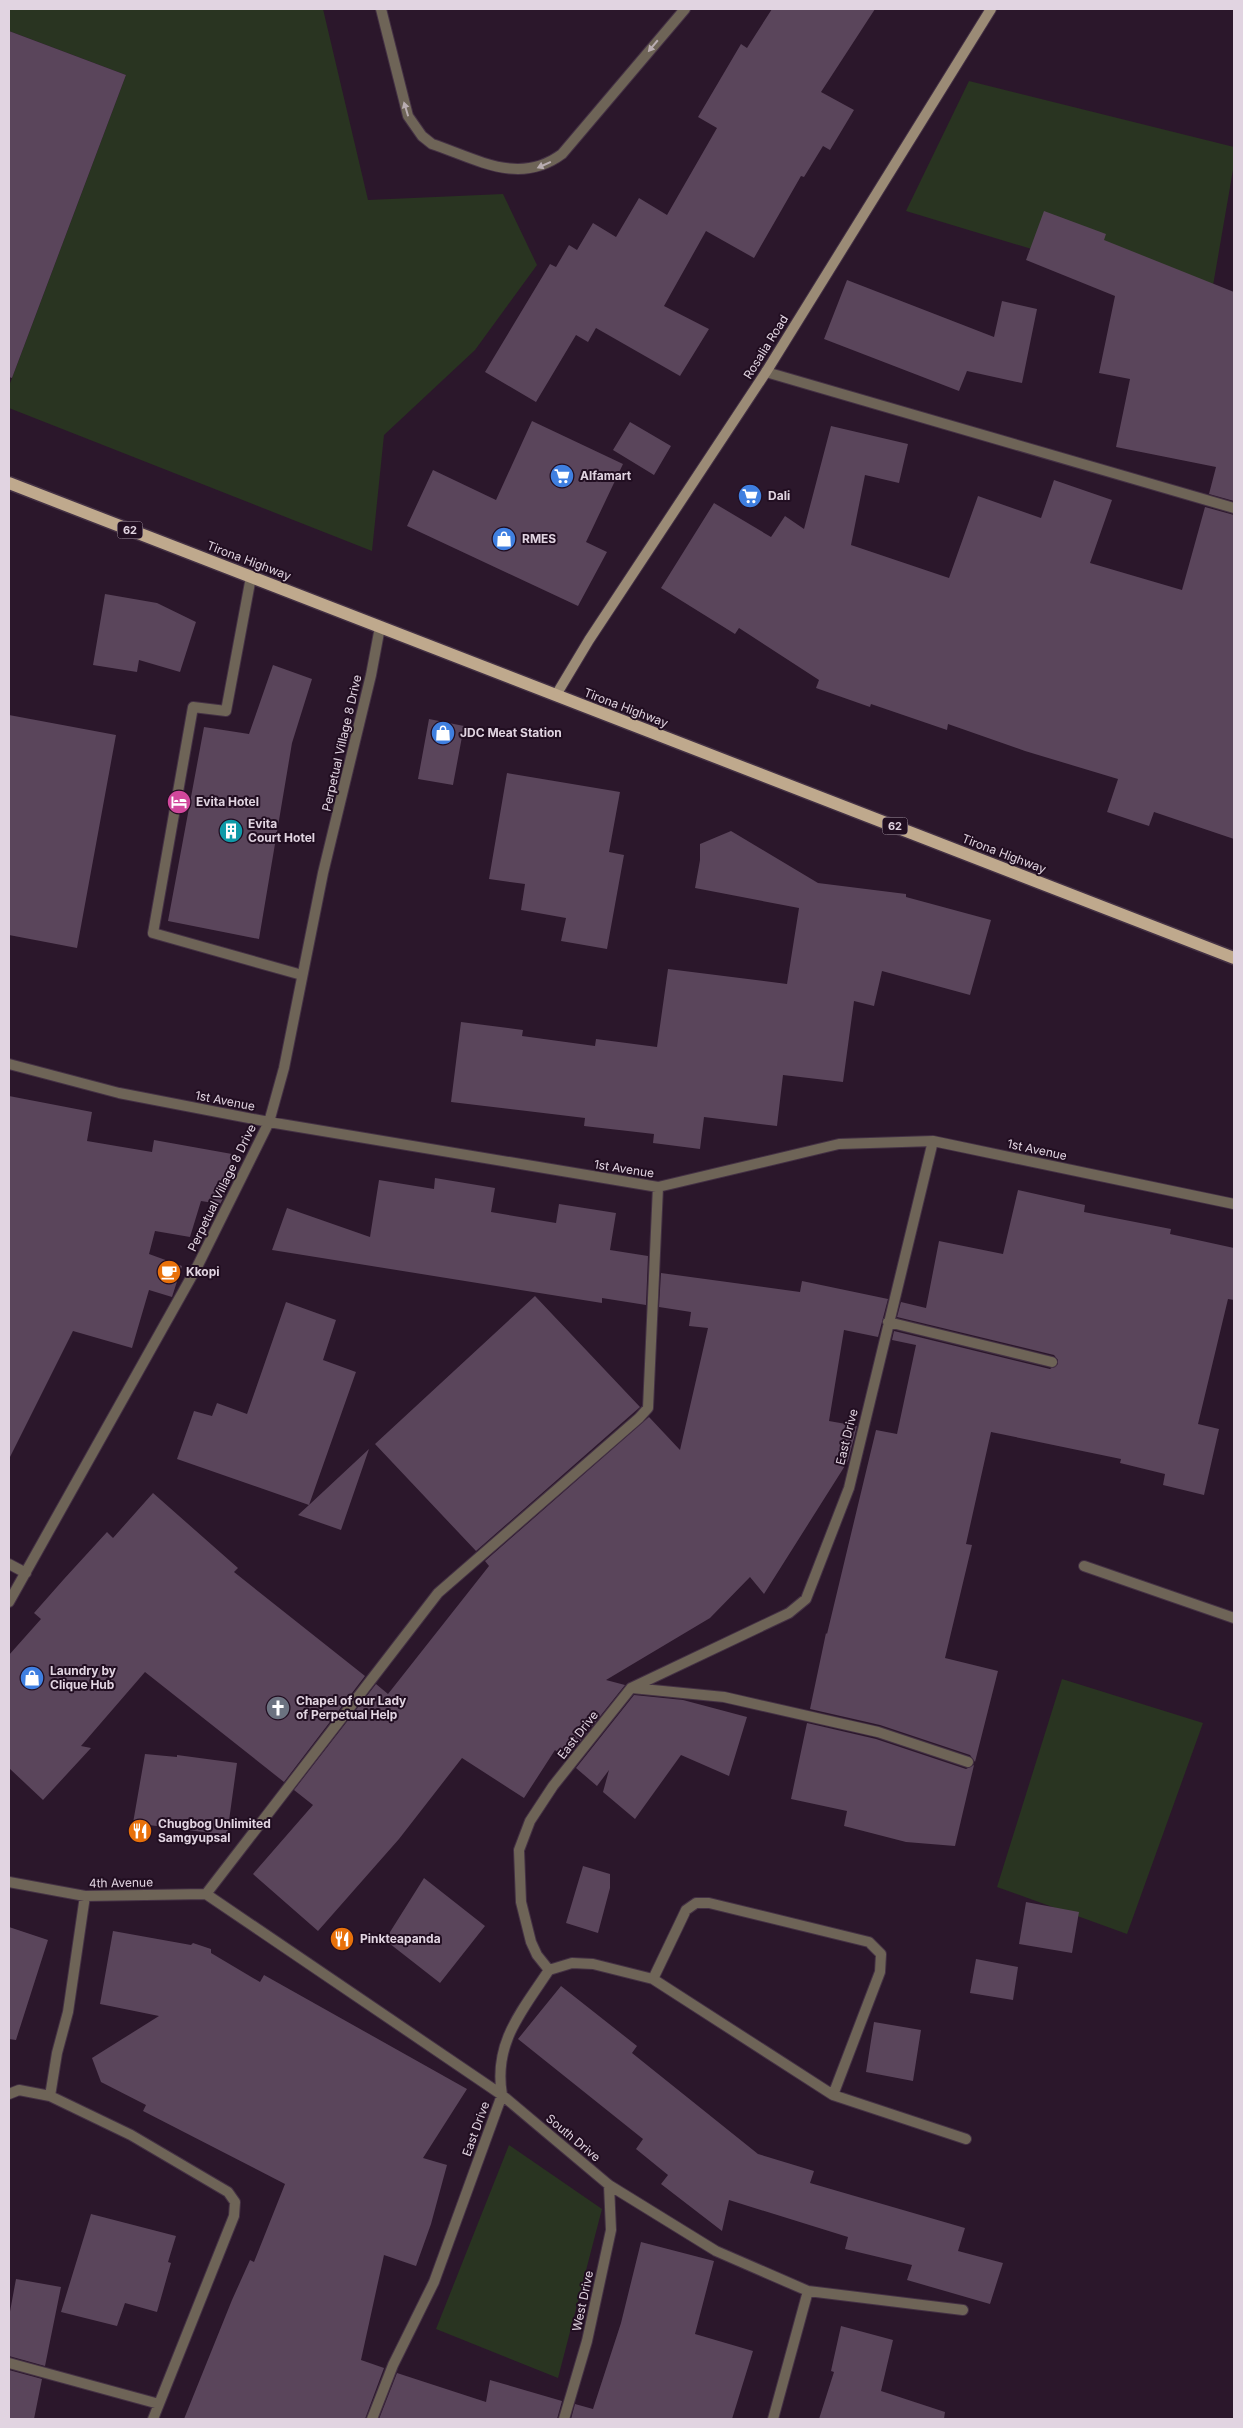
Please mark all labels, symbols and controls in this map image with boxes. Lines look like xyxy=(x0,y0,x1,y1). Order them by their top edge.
one-way arrow xyxy=(648,39,659,52)
one-way arrow xyxy=(402,101,409,116)
one-way arrow xyxy=(537,161,551,169)
street label: Rosalia Road xyxy=(740,312,791,382)
supermarket icon: Alfamart xyxy=(549,463,575,489)
place label: Alfamart xyxy=(580,468,632,483)
supermarket icon: Dali xyxy=(737,483,763,509)
place label: Dali xyxy=(768,488,790,503)
road number: 62 xyxy=(118,522,142,538)
shop icon: RMES xyxy=(491,526,517,552)
place label: RMES xyxy=(522,531,556,546)
street label: Tirona Highway xyxy=(205,538,294,584)
street label: Perpetual Village 8 Drive xyxy=(318,673,365,813)
street label: Tirona Highway xyxy=(582,685,671,731)
shop icon: JDC Meat Station xyxy=(430,720,456,746)
place label: JDC Meat Station xyxy=(460,725,562,740)
hotel icon: Evita Hotel xyxy=(166,789,192,815)
place label: Evita Hotel xyxy=(196,794,259,809)
place label: Evita Court Hotel xyxy=(248,816,315,845)
building icon: Evita Court Hotel xyxy=(218,818,244,844)
road number: 62 xyxy=(882,818,908,834)
street label: Tirona Highway xyxy=(960,831,1049,877)
street label: 1st Avenue xyxy=(194,1087,256,1114)
street label: Perpetual Village 8 Drive xyxy=(184,1122,259,1254)
street label: 1st Avenue xyxy=(1006,1136,1068,1163)
street label: 1st Avenue xyxy=(593,1156,655,1181)
cafe icon: Kkopi xyxy=(156,1259,182,1285)
place label: Kkopi xyxy=(186,1264,220,1279)
street label: East Drive xyxy=(832,1407,861,1467)
place label: Laundry by Clique Hub xyxy=(50,1663,117,1692)
shop icon: Laundry by Clique Hub xyxy=(19,1665,45,1691)
place label: Chapel of our Lady of Perpetual Help xyxy=(296,1693,407,1722)
church icon: Chapel of our Lady of Perpetual Help xyxy=(265,1695,291,1721)
street label: East Drive xyxy=(554,1707,601,1762)
place label: Chugbog Unlimited Samgyupsal xyxy=(158,1816,271,1845)
restaurant icon: Chugbog Unlimited Samgyupsal xyxy=(127,1818,153,1844)
street label: 4th Avenue xyxy=(89,1874,153,1891)
restaurant icon: Pinkteapanda xyxy=(329,1926,355,1952)
place label: Pinkteapanda xyxy=(360,1931,441,1946)
street label: East Drive xyxy=(459,2099,492,2158)
street label: South Drive xyxy=(543,2111,603,2165)
street label: West Drive xyxy=(569,2269,596,2333)

